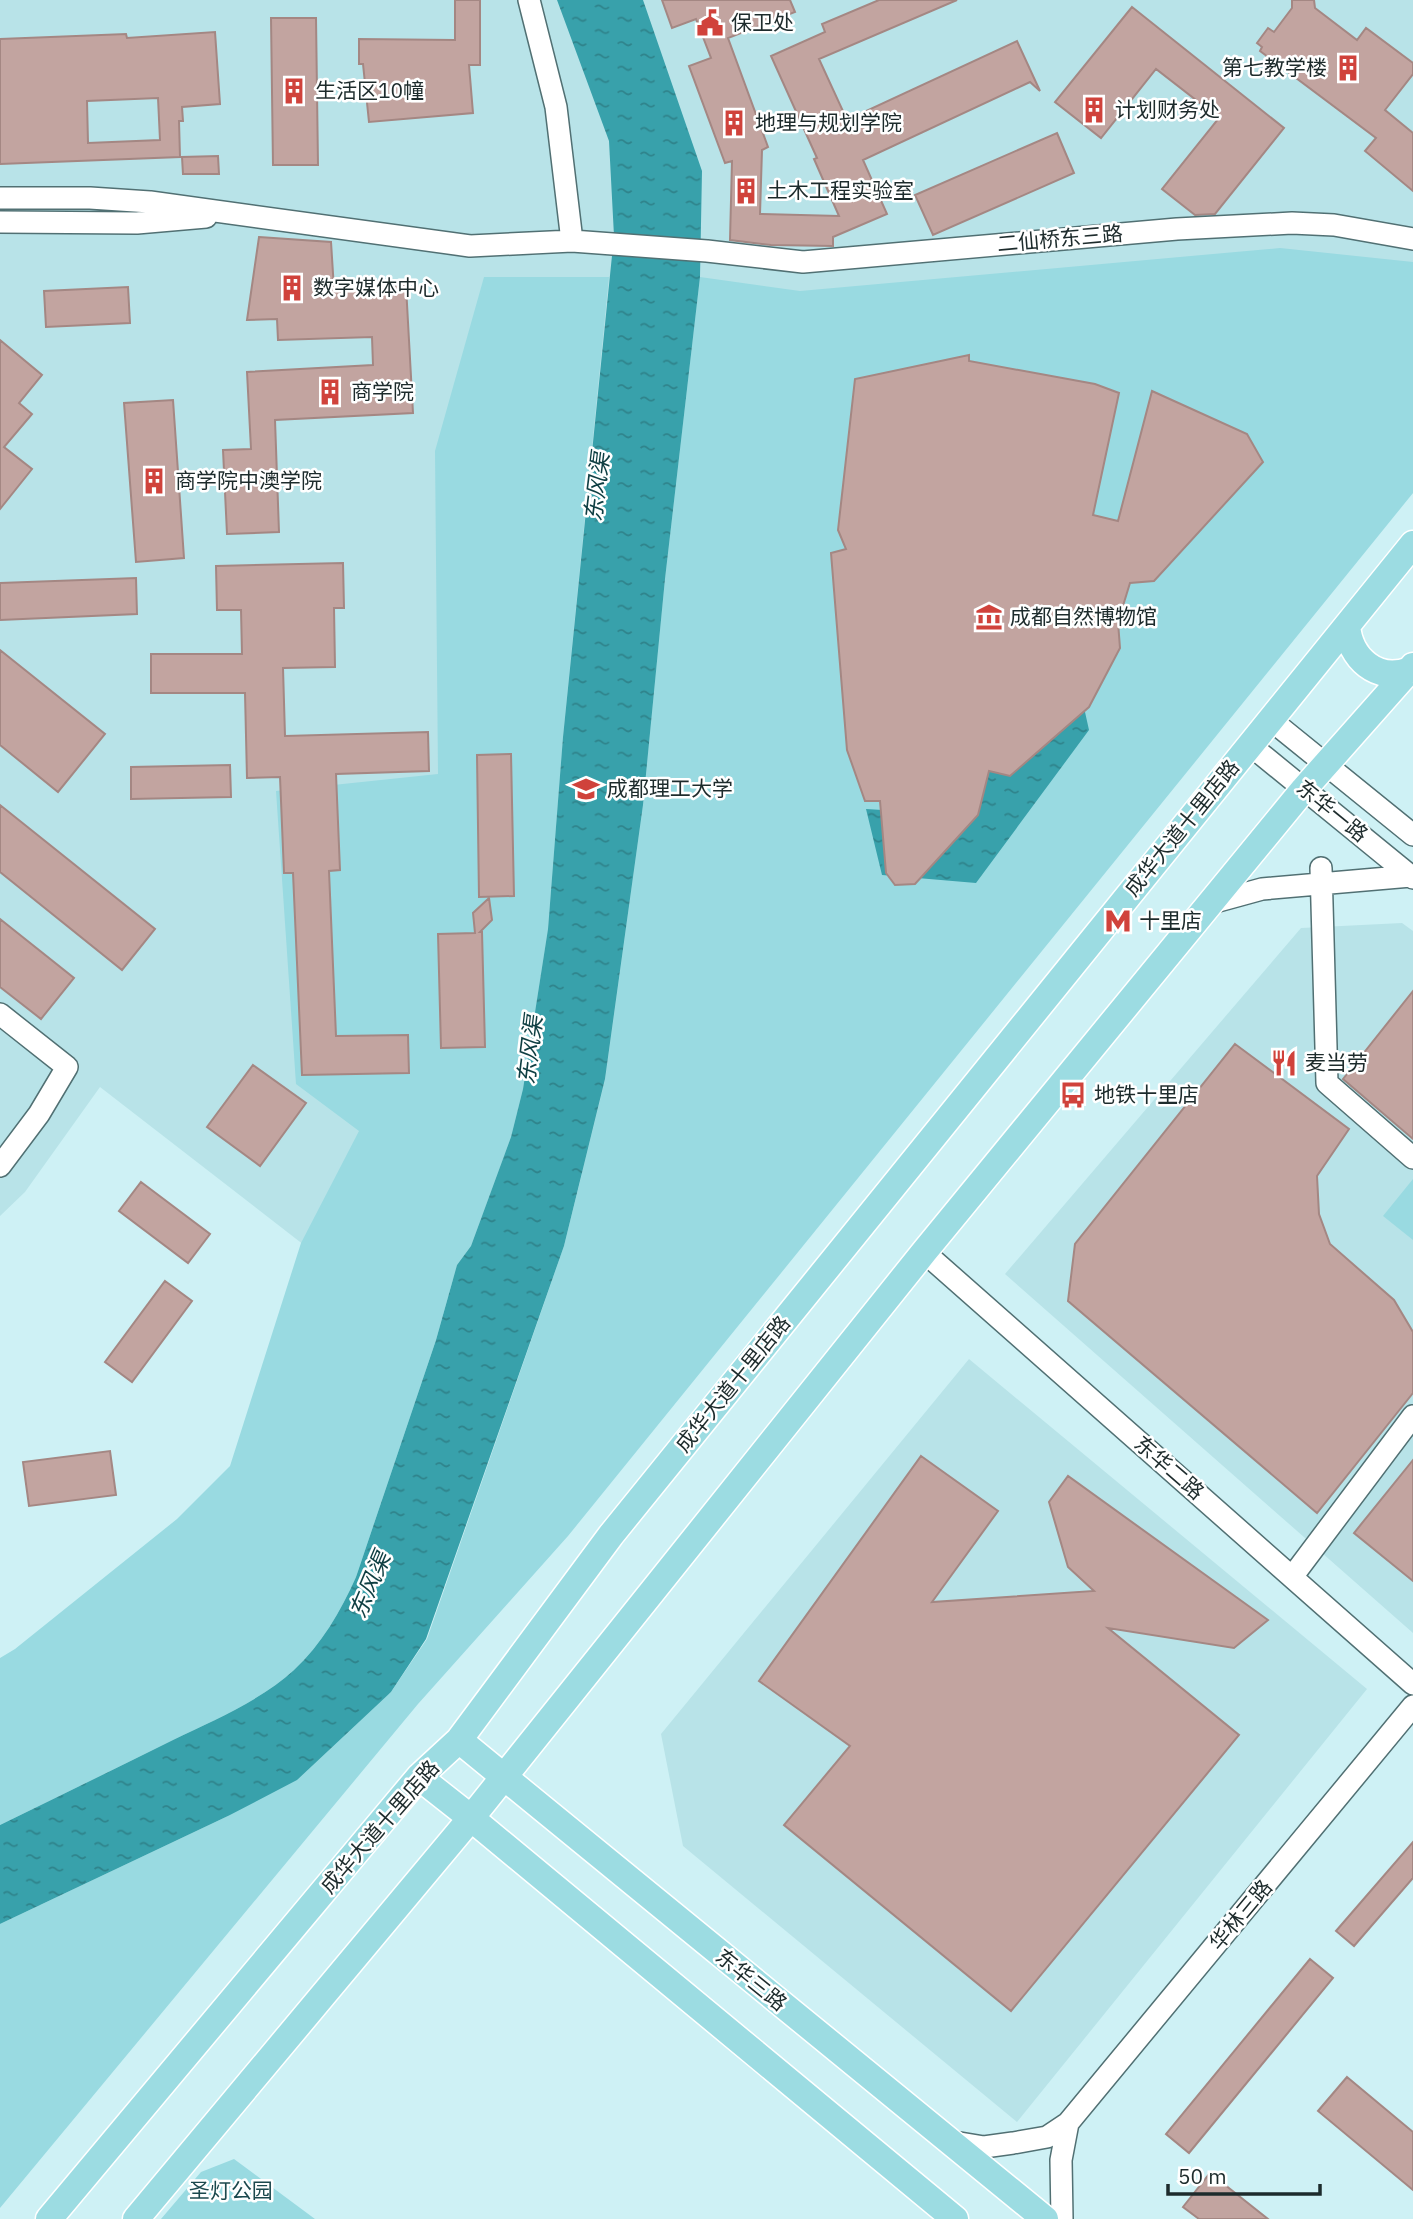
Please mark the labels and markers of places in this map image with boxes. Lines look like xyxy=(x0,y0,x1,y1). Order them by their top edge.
public building icon: 保卫处 xyxy=(695,8,725,38)
place label: 保卫处 xyxy=(731,8,794,36)
place label: 第七教学楼 xyxy=(1222,53,1327,81)
building icon: 第七教学楼 xyxy=(1333,53,1363,83)
building icon: 生活区10幢 xyxy=(279,76,309,106)
place label: 生活区10幢 xyxy=(315,76,424,104)
building icon: 计划财务处 xyxy=(1079,95,1109,125)
place label: 计划财务处 xyxy=(1115,95,1220,123)
building icon: 地理与规划学院 xyxy=(719,108,749,138)
place label: 地理与规划学院 xyxy=(755,108,902,136)
building icon: 土木工程实验室 xyxy=(731,176,761,206)
place label: 土木工程实验室 xyxy=(767,176,914,204)
building icon: 数字媒体中心 xyxy=(277,273,307,303)
place label: 数字媒体中心 xyxy=(313,273,439,301)
building icon: 商学院 xyxy=(315,377,345,407)
place label: 商学院 xyxy=(351,377,414,405)
building icon: 商学院中澳学院 xyxy=(139,466,169,496)
place label: 商学院中澳学院 xyxy=(175,466,322,494)
museum icon: 成都自然博物馆 xyxy=(974,602,1004,632)
place label: 成都自然博物馆 xyxy=(1010,602,1157,630)
school or university icon: 成都理工大学 xyxy=(571,774,601,804)
place label: 成都理工大学 xyxy=(607,774,733,802)
metro station icon: 十里店 xyxy=(1103,906,1133,936)
place label: 十里店 xyxy=(1139,906,1202,934)
restaurant icon: 麦当劳 xyxy=(1269,1048,1299,1078)
place label: 麦当劳 xyxy=(1305,1048,1368,1076)
bus stop icon: 地铁十里店 xyxy=(1058,1080,1088,1110)
place label: 地铁十里店 xyxy=(1094,1080,1199,1108)

